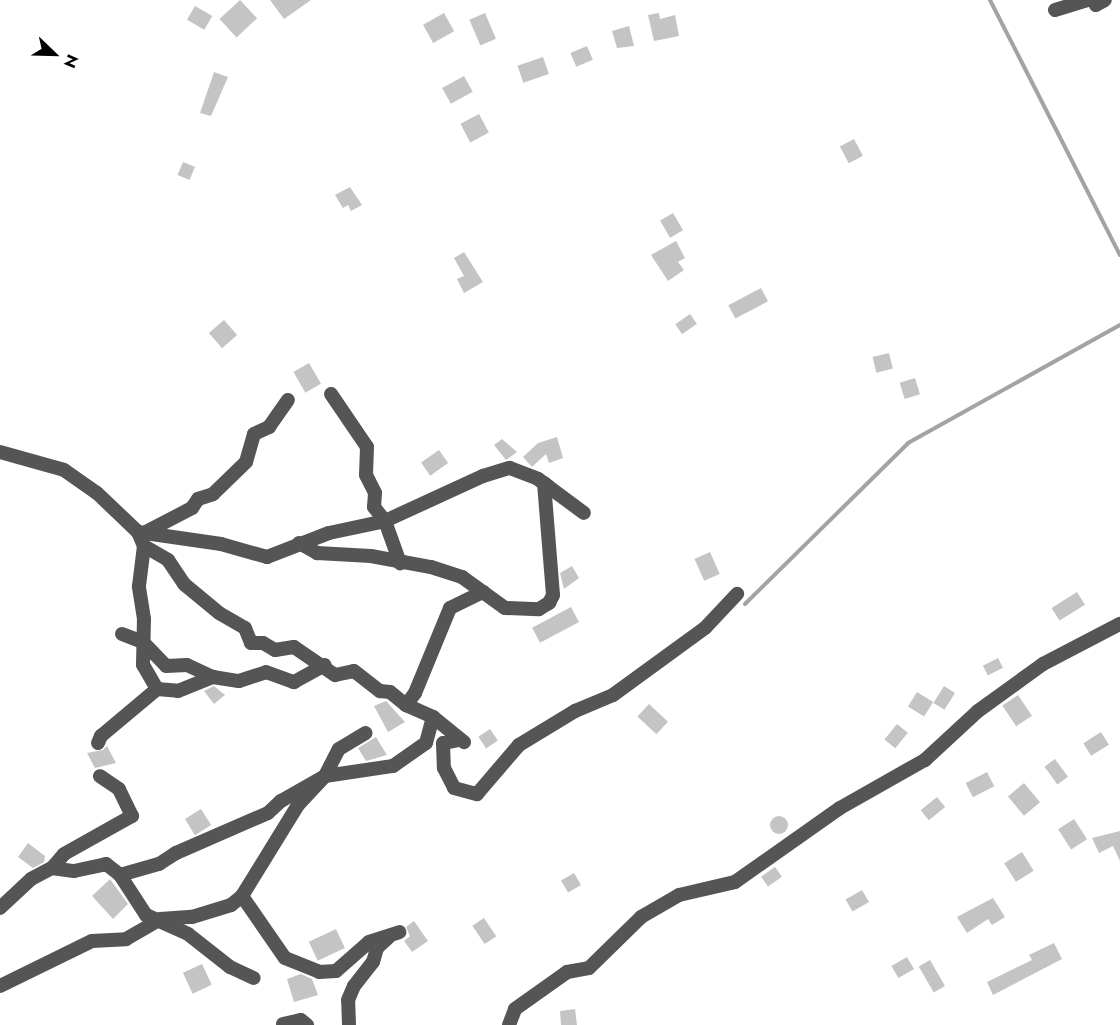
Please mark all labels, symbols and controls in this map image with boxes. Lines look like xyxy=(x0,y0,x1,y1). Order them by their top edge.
north arrow xyxy=(24,24,84,84)
text: N xyxy=(58,51,84,72)

